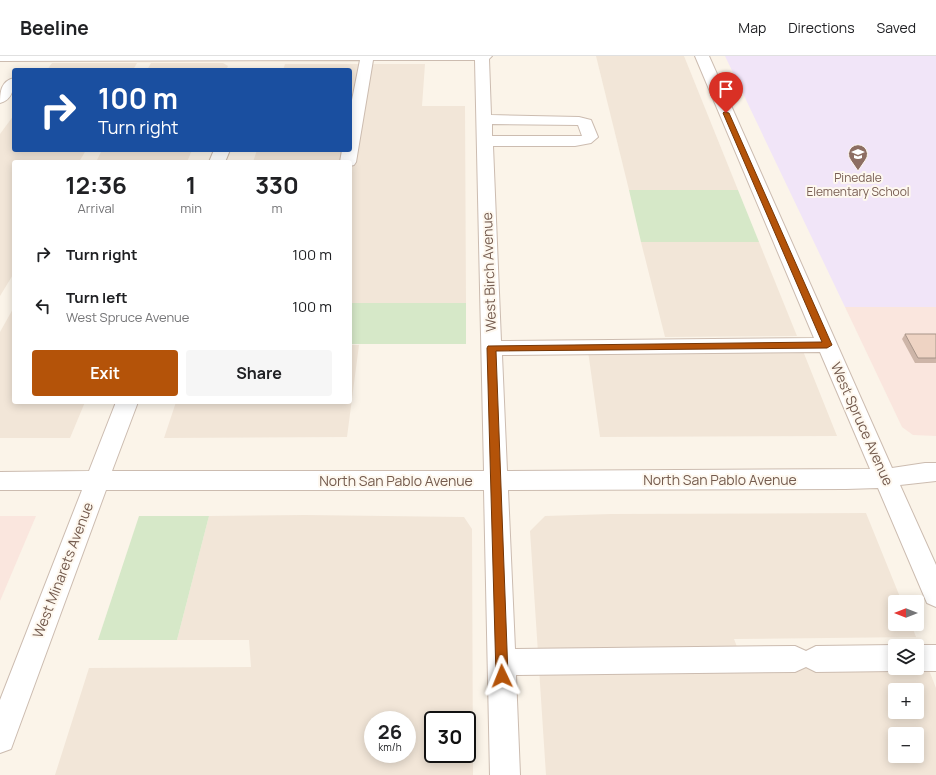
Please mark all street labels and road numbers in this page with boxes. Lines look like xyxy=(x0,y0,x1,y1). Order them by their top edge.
street label: West Birch Avenue xyxy=(477,212,500,332)
street label: West Spruce Avenue xyxy=(827,359,898,488)
street label: North San Pablo Avenue xyxy=(643,470,797,489)
street label: North San Pablo Avenue xyxy=(319,471,473,490)
street label: West Minarets Avenue xyxy=(28,499,97,640)

